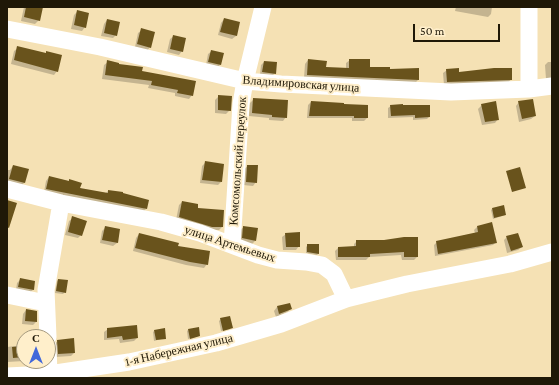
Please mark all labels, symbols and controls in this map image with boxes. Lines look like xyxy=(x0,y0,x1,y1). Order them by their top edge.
scale bar xyxy=(415,16,502,42)
text: 50 m xyxy=(420,24,444,38)
street label: Владимировская улица xyxy=(242,73,360,95)
street label: Комсомольский переулок xyxy=(226,96,250,226)
street label: улица Артемьевых xyxy=(183,222,277,266)
north arrow xyxy=(16,329,56,369)
street label: 1-я Набережная улица xyxy=(124,331,234,369)
text: С xyxy=(32,332,40,344)

